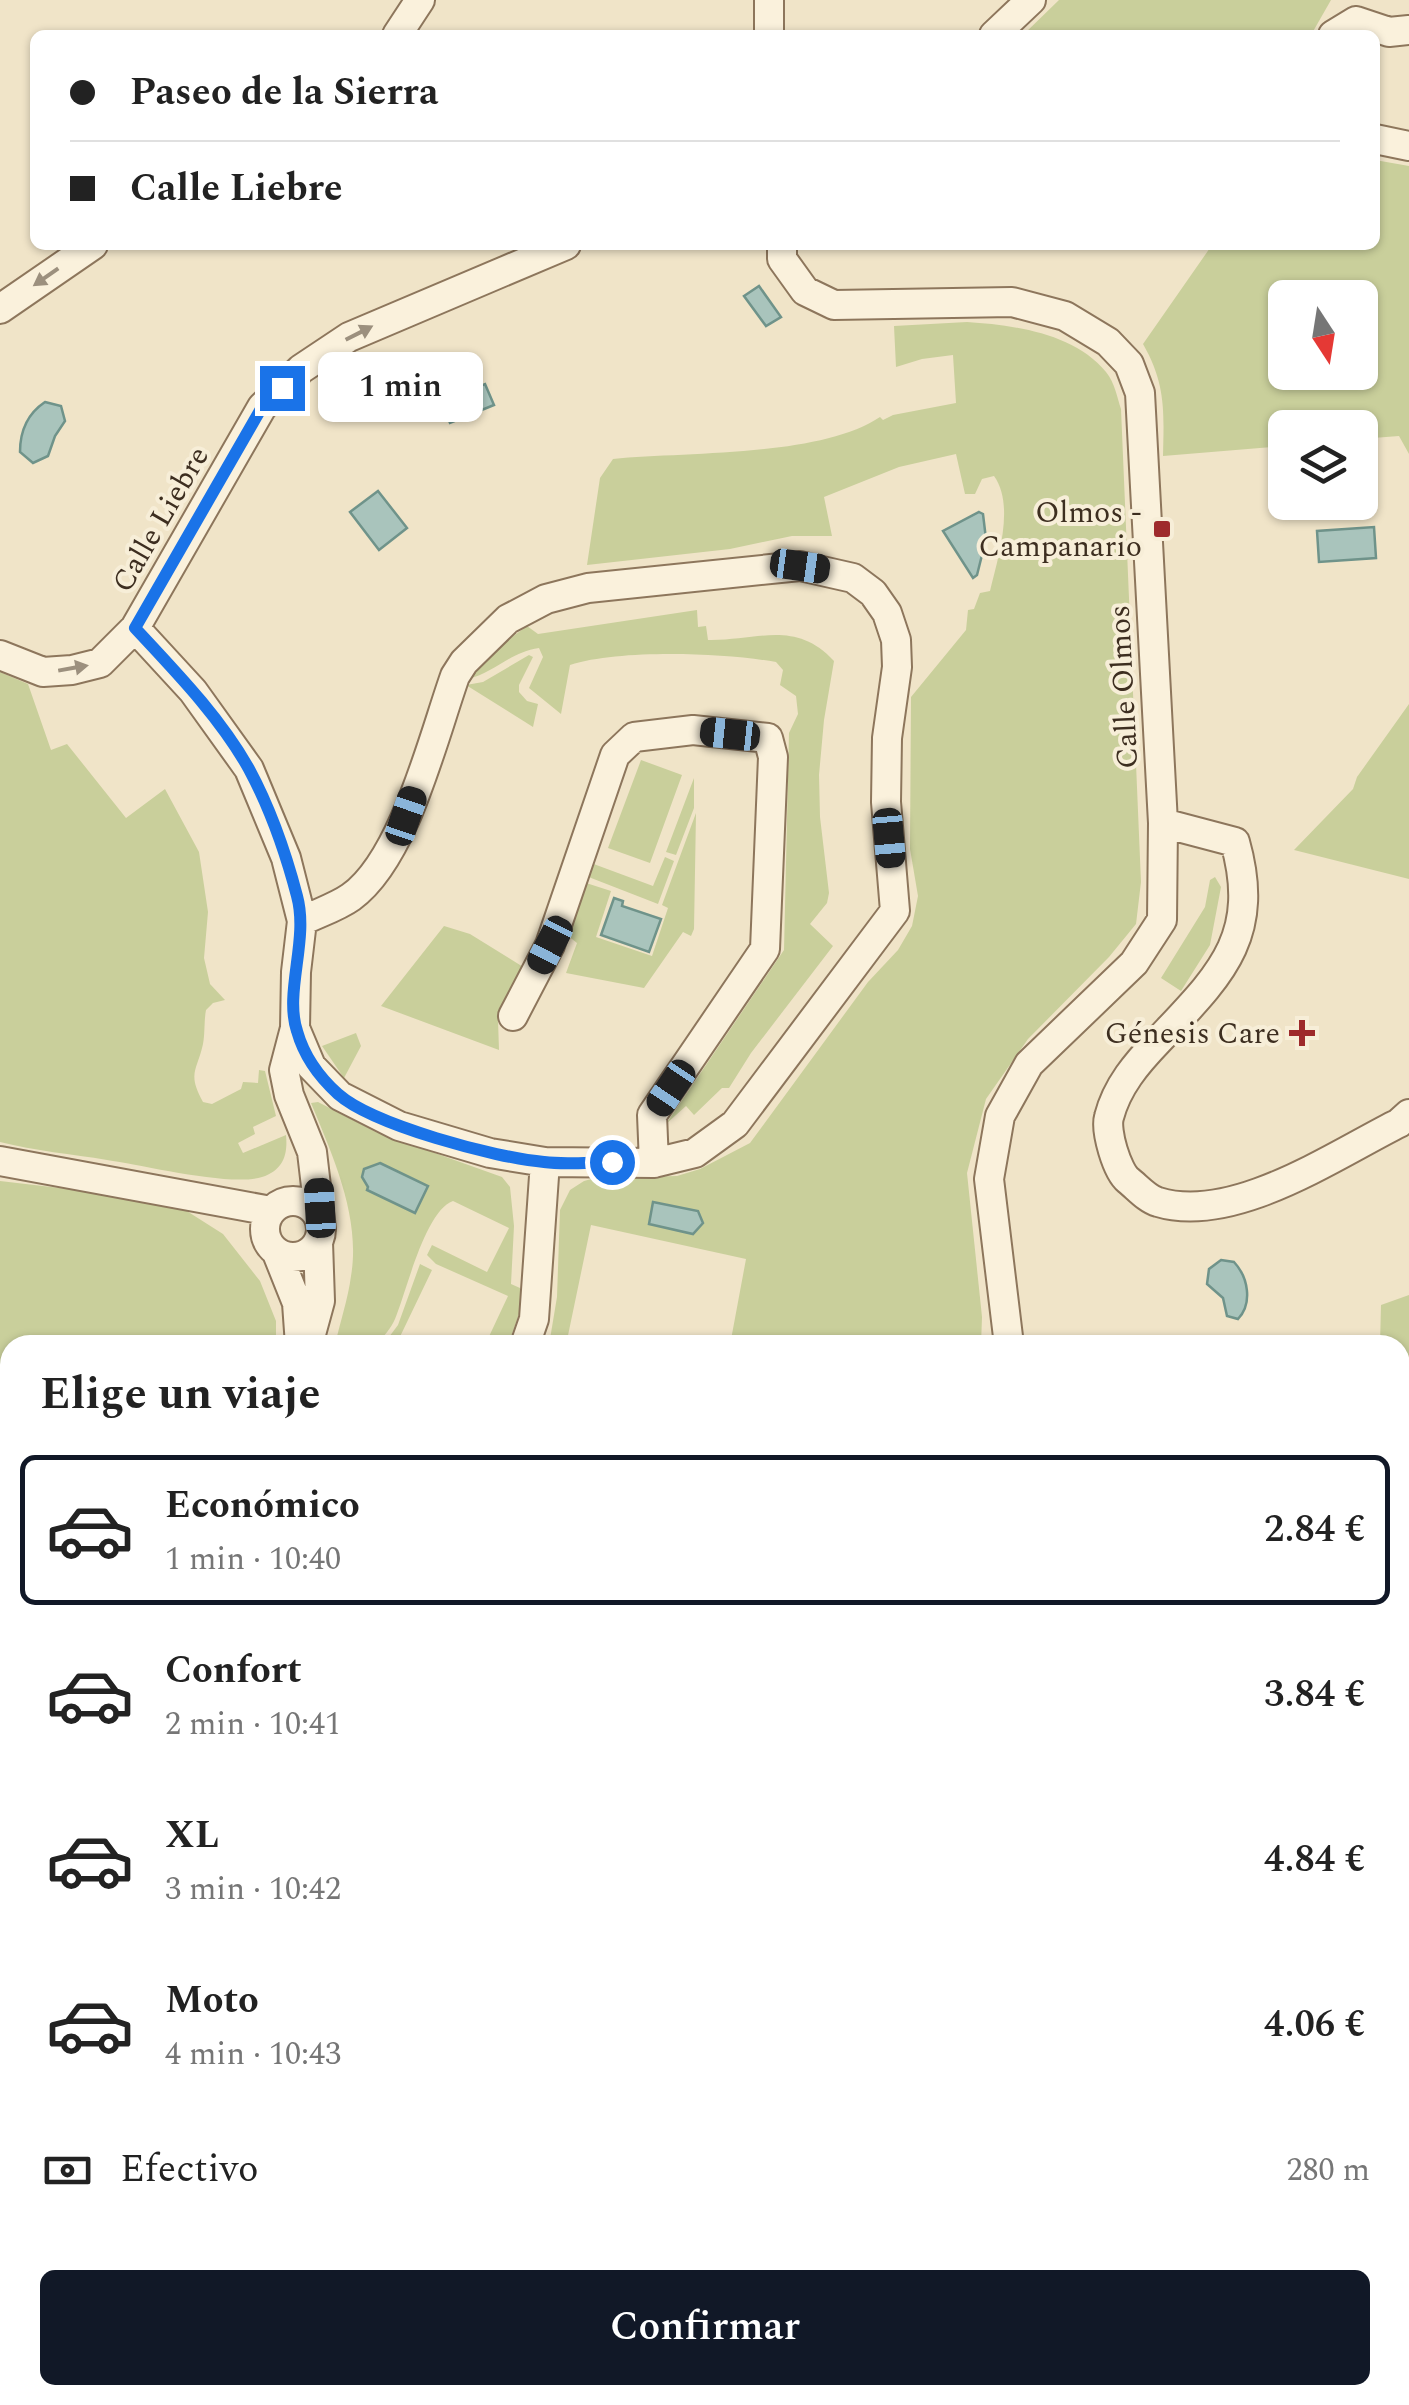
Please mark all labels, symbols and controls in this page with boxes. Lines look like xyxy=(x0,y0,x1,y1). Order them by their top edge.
text: Paseo de la Sierra xyxy=(130,64,438,122)
text: Calle Liebre xyxy=(130,160,343,218)
one-way arrow xyxy=(33,267,60,286)
north arrow xyxy=(1268,280,1378,390)
map controls xyxy=(1268,280,1378,520)
one-way arrow xyxy=(344,324,373,341)
callout: 1 min xyxy=(317,353,482,423)
text: 1 min xyxy=(359,362,442,411)
route end xyxy=(260,366,305,411)
button: layers xyxy=(1268,410,1378,520)
street label: Calle Liebre xyxy=(100,438,221,601)
place label: Olmos - Campanario xyxy=(978,490,1142,570)
marker: Olmos - Campanario xyxy=(1151,518,1173,540)
car xyxy=(768,547,832,585)
street label: Calle Olmos xyxy=(1097,604,1151,770)
one-way arrow xyxy=(58,660,90,675)
car xyxy=(699,716,761,752)
car xyxy=(382,783,430,849)
car xyxy=(871,807,907,869)
car xyxy=(523,911,577,979)
place label: Génesis Care xyxy=(1105,1011,1280,1057)
marker: Génesis Care xyxy=(1289,1020,1315,1046)
car xyxy=(642,1055,700,1121)
route start xyxy=(590,1140,635,1185)
car xyxy=(303,1177,337,1239)
text: Elige un viaje xyxy=(40,1360,321,1429)
text: Económico xyxy=(165,1477,360,1535)
icon: car xyxy=(45,1485,135,1575)
text: 2.84 € xyxy=(1264,1501,1365,1559)
text: 1 min · 10:40 xyxy=(165,1535,341,1584)
text: Confort xyxy=(165,1642,302,1700)
icon: car xyxy=(45,1650,135,1740)
text: 3.84 € xyxy=(1264,1666,1365,1724)
text: 2 min · 10:41 xyxy=(165,1700,341,1749)
text: XL xyxy=(165,1807,219,1865)
icon: car xyxy=(45,1815,135,1905)
text: 4.84 € xyxy=(1264,1831,1365,1889)
text: 3 min · 10:42 xyxy=(165,1865,341,1914)
text: Moto xyxy=(165,1972,259,2030)
icon: car xyxy=(45,1980,135,2070)
text: 4.06 € xyxy=(1264,1996,1365,2054)
text: 4 min · 10:43 xyxy=(165,2030,341,2079)
text: Efectivo xyxy=(120,2141,258,2199)
icon: cash xyxy=(40,2143,95,2198)
text: 280 m xyxy=(1286,2146,1370,2195)
button: Confirmar xyxy=(40,2270,1370,2385)

